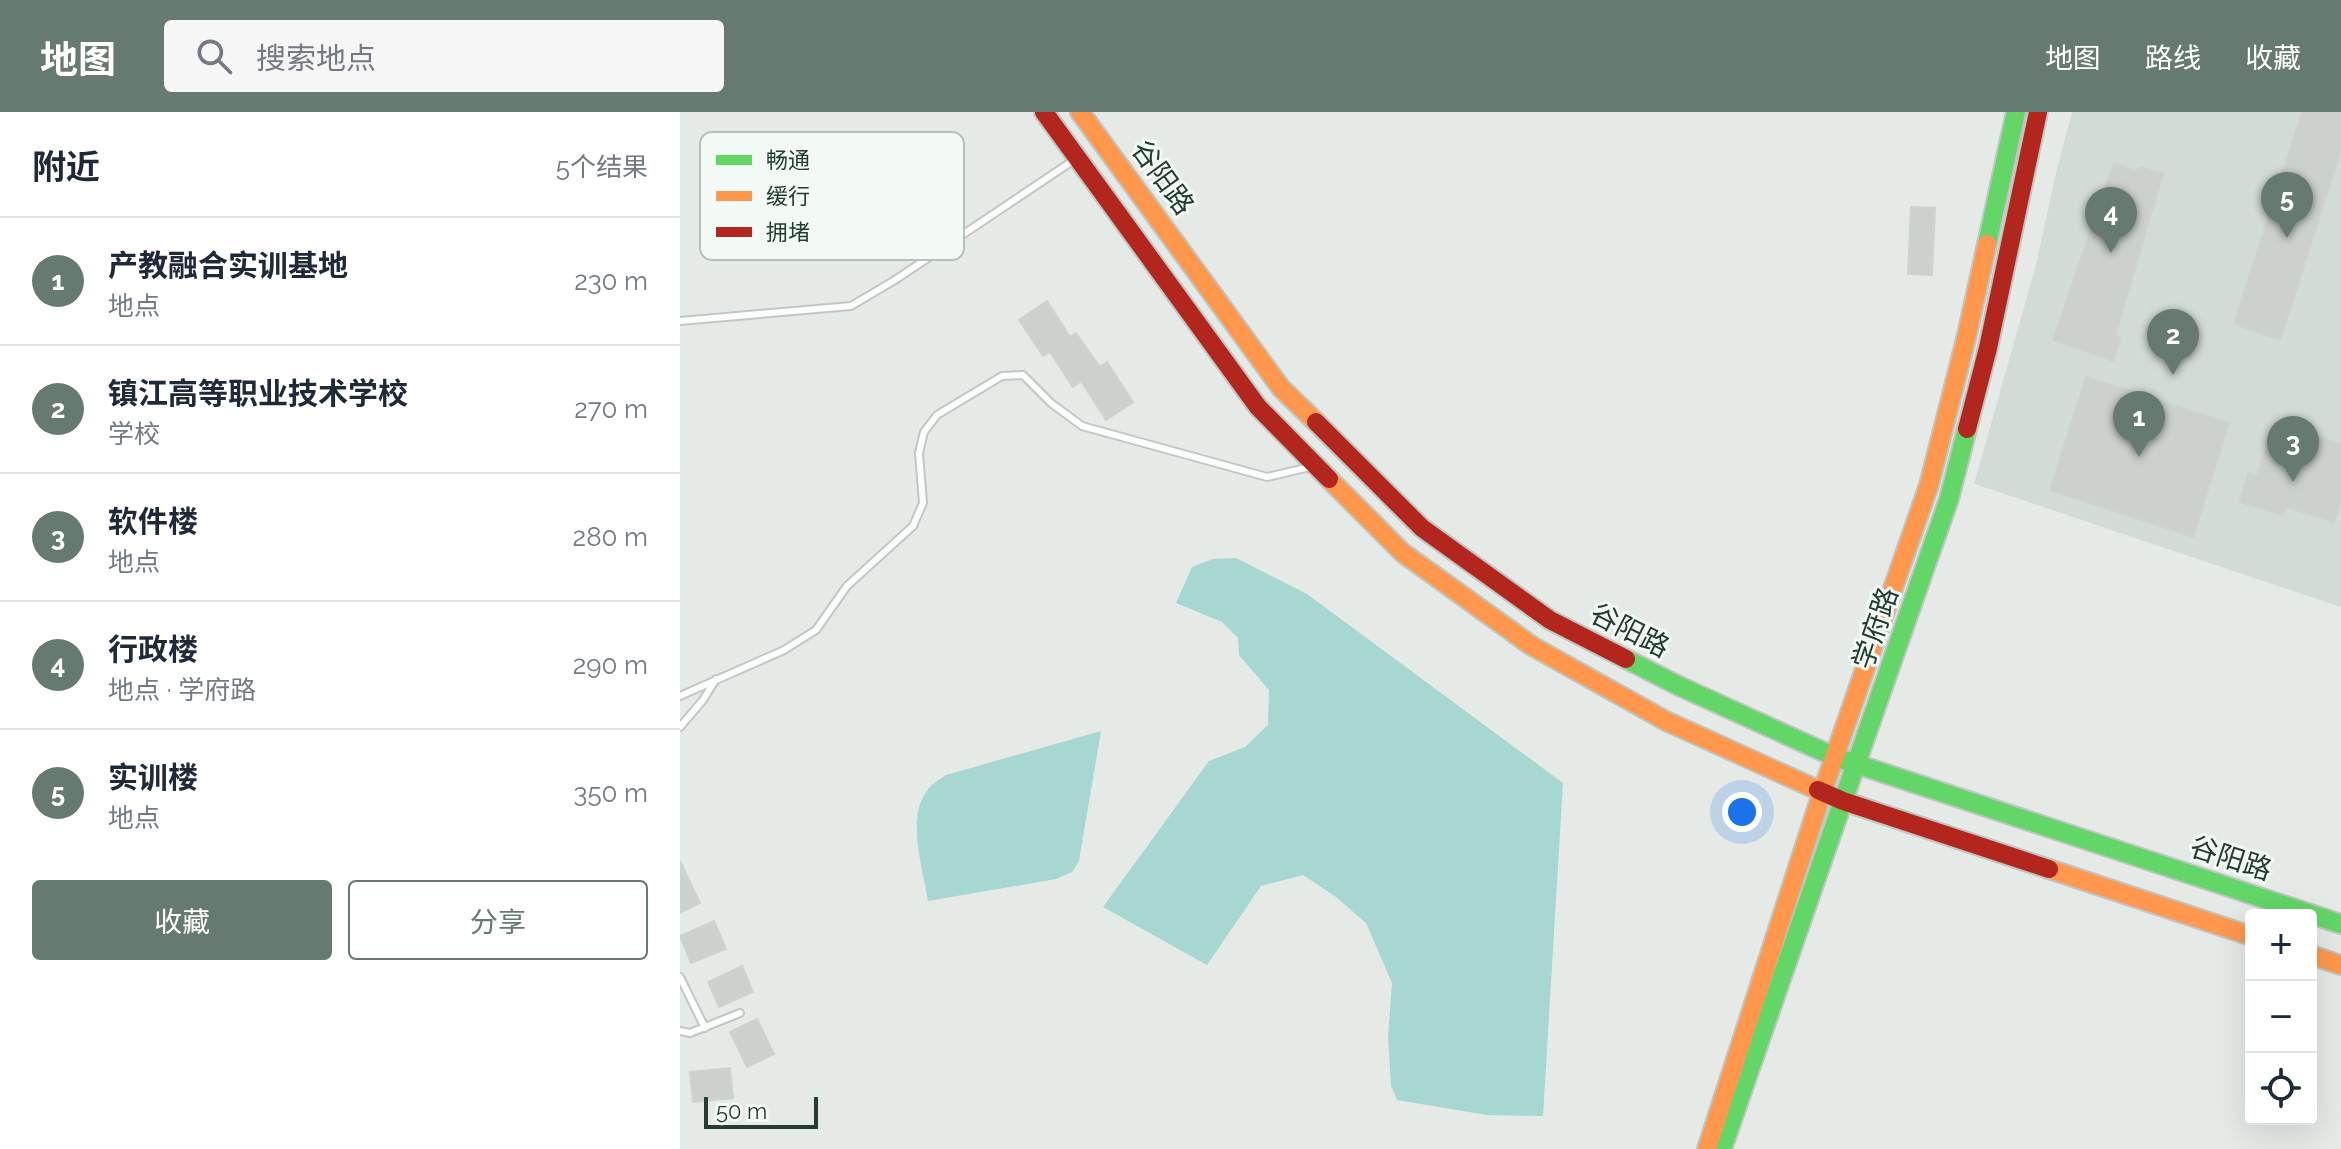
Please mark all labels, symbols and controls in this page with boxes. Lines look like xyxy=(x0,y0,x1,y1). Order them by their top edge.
search box xyxy=(164,20,724,92)
icon: search xyxy=(192,34,236,78)
text: 地图 xyxy=(40,37,116,82)
text: 搜索地点 xyxy=(256,41,376,76)
text: 地图 xyxy=(2045,42,2101,75)
text: 路线 xyxy=(2145,42,2201,75)
text: 收藏 xyxy=(2245,42,2301,75)
legend xyxy=(700,132,964,260)
street label: 谷阳路 xyxy=(1125,134,1201,221)
text: 附近 xyxy=(32,147,100,187)
text: 畅通 xyxy=(766,147,810,173)
text: 5个结果 xyxy=(556,152,648,182)
pin: 5 xyxy=(2261,172,2313,238)
text: 缓行 xyxy=(766,183,810,209)
pin: 4 xyxy=(2085,187,2137,253)
text: 拥堵 xyxy=(766,219,810,245)
text: 产教融合实训基地 xyxy=(108,248,348,283)
text: 1 xyxy=(52,266,64,296)
text: 230 m xyxy=(574,266,648,296)
text: 地点 xyxy=(108,291,160,321)
pin: 2 xyxy=(2147,309,2199,375)
text: 镇江高等职业技术学校 xyxy=(108,376,408,411)
pin: 1 xyxy=(2113,391,2165,457)
text: 2 xyxy=(51,394,65,424)
text: 270 m xyxy=(574,394,648,424)
pin: 3 xyxy=(2267,416,2319,482)
text: 学校 xyxy=(108,419,160,449)
text: 软件楼 xyxy=(108,504,198,539)
text: 3 xyxy=(51,522,65,552)
text: 280 m xyxy=(573,522,648,552)
text: 地点 xyxy=(108,547,160,577)
street label: 学府路 xyxy=(1846,583,1905,673)
street label: 谷阳路 xyxy=(1585,597,1675,664)
text: 行政楼 xyxy=(108,632,198,667)
text: 4 xyxy=(51,650,65,680)
text: 290 m xyxy=(573,650,648,680)
text: 地点 · 学府路 xyxy=(108,675,256,705)
text: 实训楼 xyxy=(108,760,198,795)
text: 5 xyxy=(51,778,65,808)
text: 350 m xyxy=(574,778,648,808)
your location xyxy=(1722,792,1762,832)
text: 地点 xyxy=(108,803,160,833)
street label: 谷阳路 xyxy=(2186,830,2276,887)
button: 收藏 xyxy=(32,880,332,960)
button: 分享 xyxy=(348,880,648,960)
map controls xyxy=(2245,909,2317,1125)
button: + xyxy=(2245,909,2317,981)
button: − xyxy=(2245,981,2317,1053)
button: locate xyxy=(2245,1053,2317,1125)
scale bar xyxy=(704,1093,818,1129)
text: 50 m xyxy=(716,1098,767,1124)

